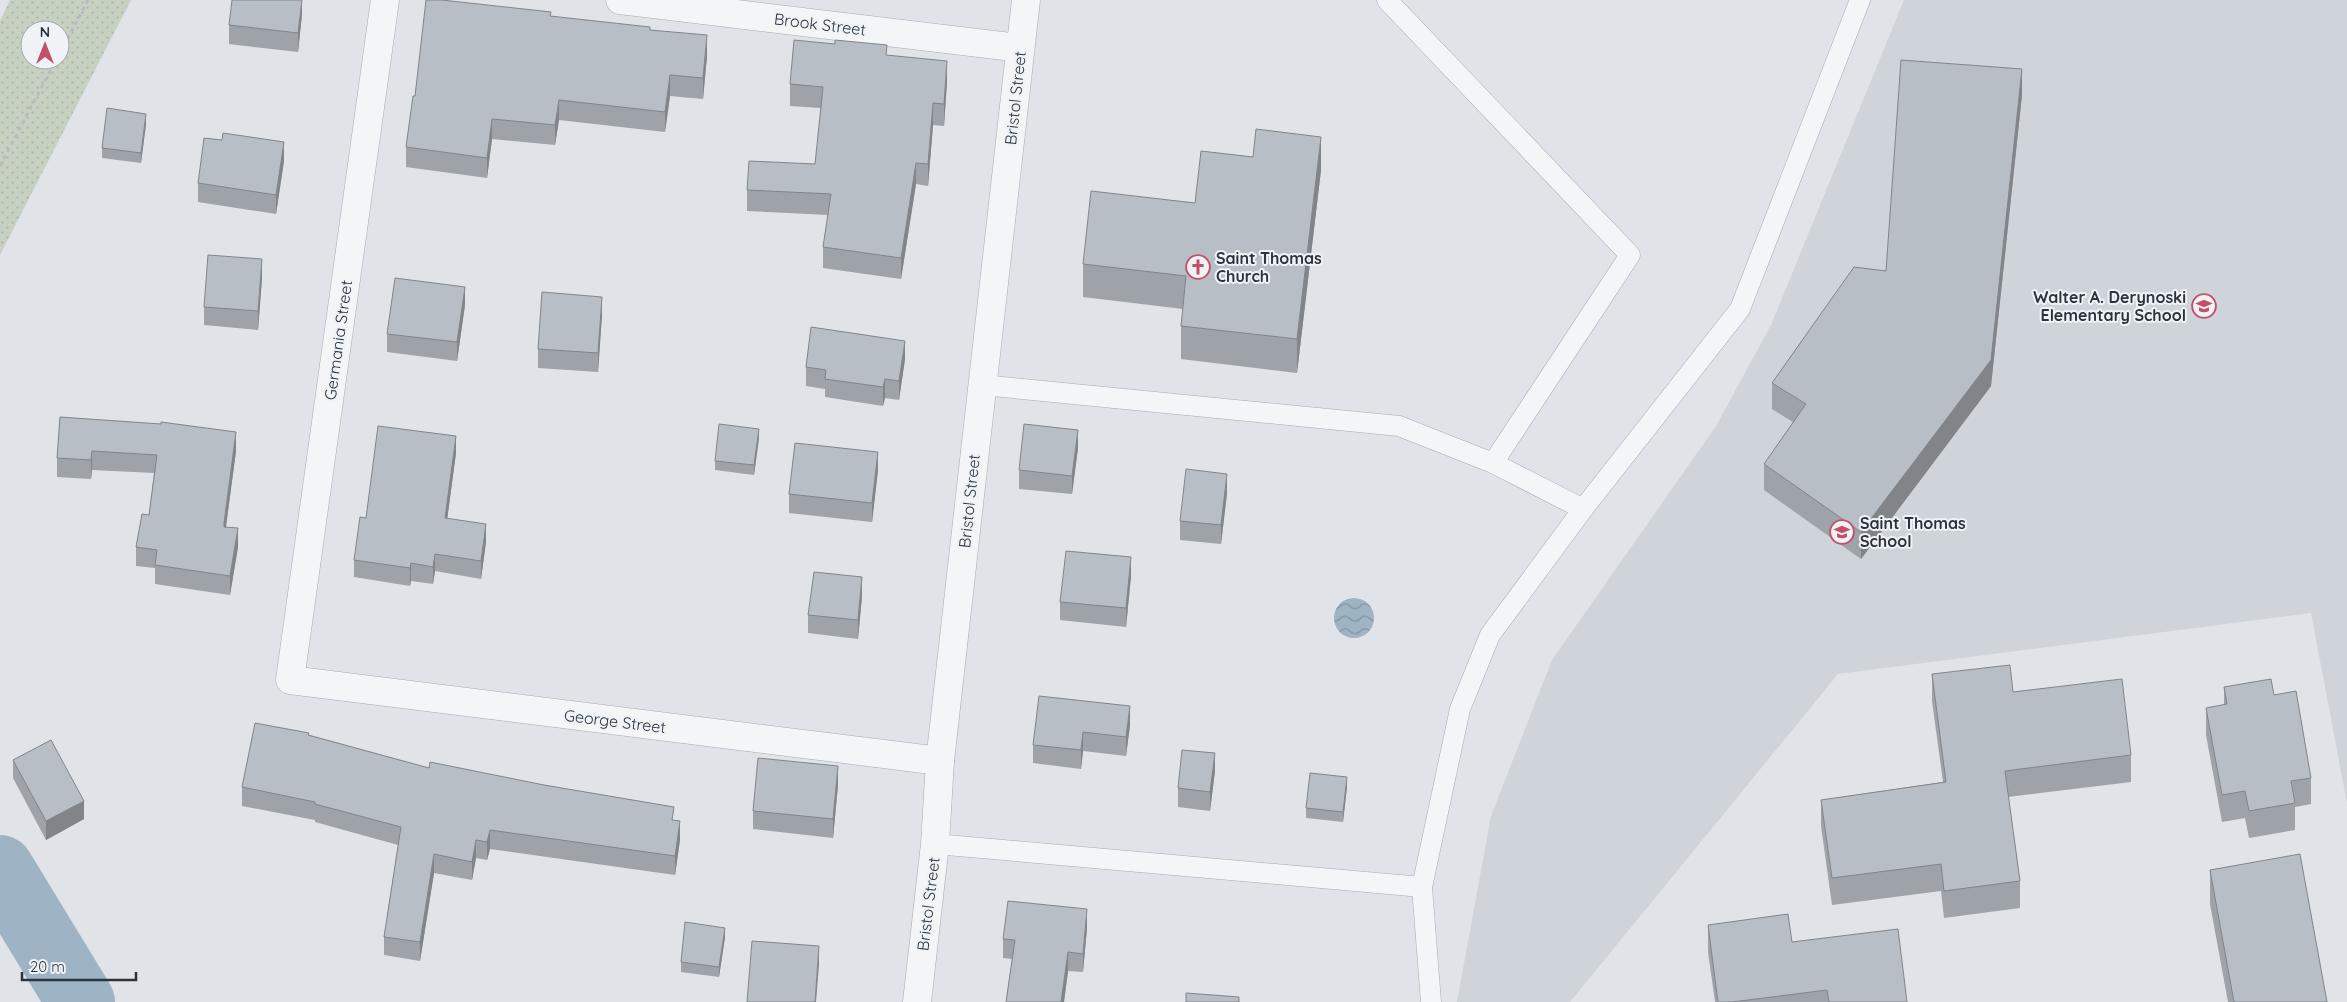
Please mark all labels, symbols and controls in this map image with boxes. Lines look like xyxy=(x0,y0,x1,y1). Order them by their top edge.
street label: Brook Street xyxy=(773,8,867,40)
north arrow xyxy=(20,20,70,70)
text: N xyxy=(40,23,50,41)
street label: Bristol Street xyxy=(1000,50,1030,146)
place label: Saint Thomas Church xyxy=(1216,248,1322,286)
church icon: Saint Thomas Church xyxy=(1185,254,1211,280)
street label: Germania Street xyxy=(320,279,356,401)
place label: Walter A. Derynoski Elementary School xyxy=(2033,287,2186,325)
school or university icon: Walter A. Derynoski Elementary School xyxy=(2191,293,2217,319)
street label: Bristol Street xyxy=(954,453,984,549)
place label: Saint Thomas School xyxy=(1860,513,1966,551)
school or university icon: Saint Thomas School xyxy=(1829,519,1855,545)
street label: George Street xyxy=(563,705,667,737)
street label: Bristol Street xyxy=(912,856,944,952)
scale bar xyxy=(22,950,136,982)
text: 20 m xyxy=(30,957,65,976)

